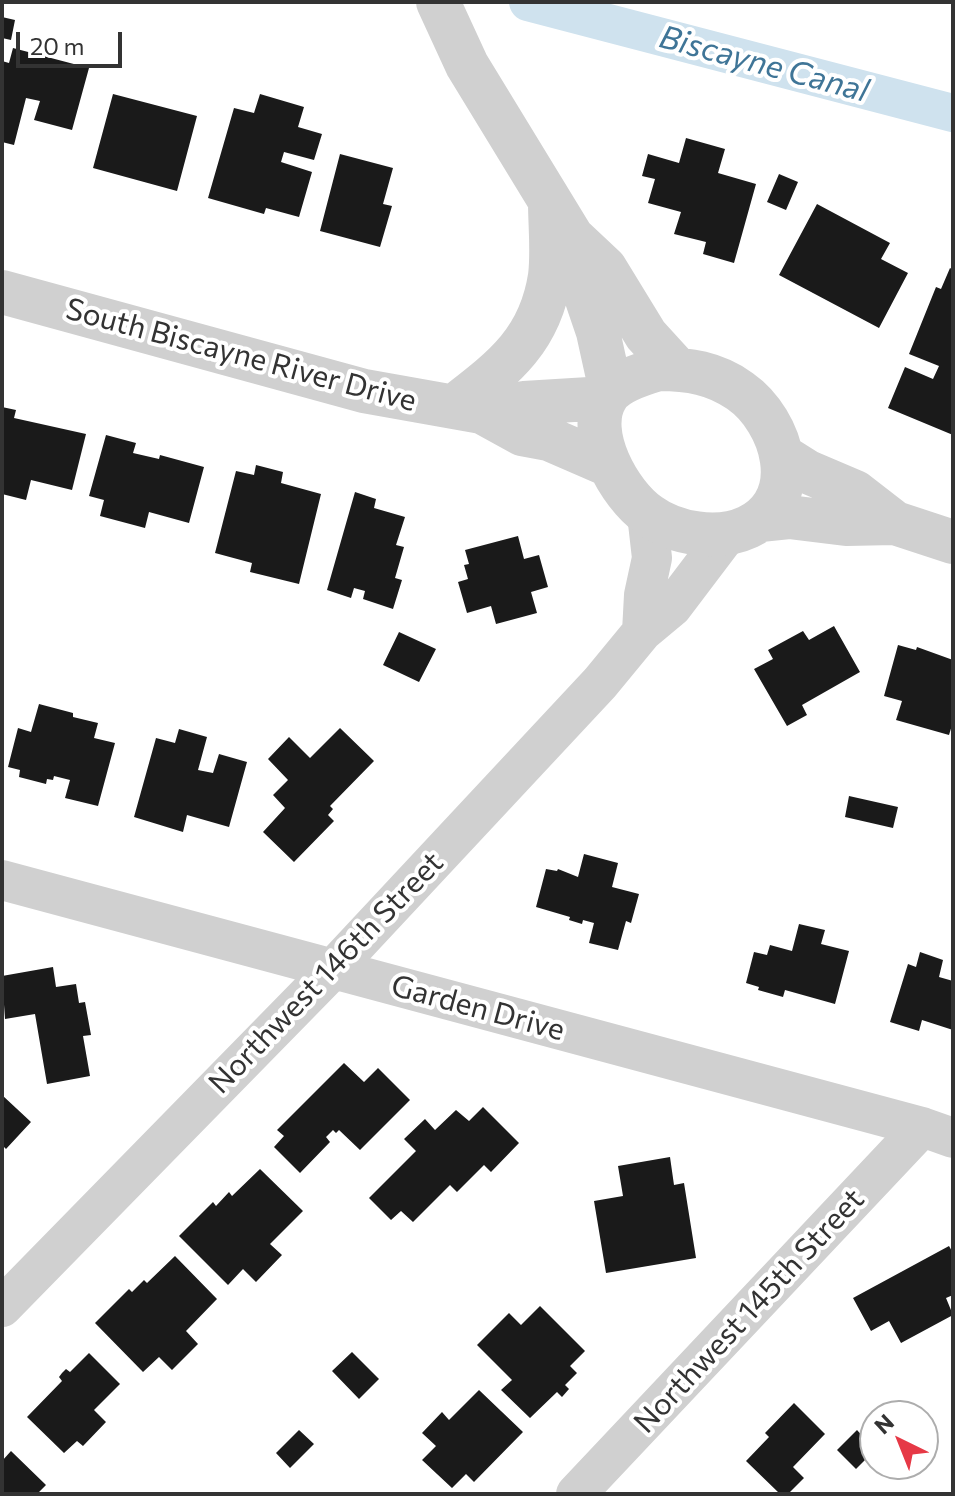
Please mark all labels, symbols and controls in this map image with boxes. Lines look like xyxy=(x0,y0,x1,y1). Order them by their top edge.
scale bar xyxy=(20,16,126,66)
water label: Biscayne Canal xyxy=(655,18,873,110)
text: 20 m xyxy=(30,31,84,60)
street label: South Biscayne River Drive xyxy=(62,291,420,419)
street label: Northwest 146th Street xyxy=(201,845,451,1101)
street label: Garden Drive xyxy=(388,968,568,1048)
street label: Northwest 145th Street xyxy=(626,1181,872,1441)
north arrow xyxy=(859,1400,939,1480)
text: N xyxy=(868,1408,899,1439)

